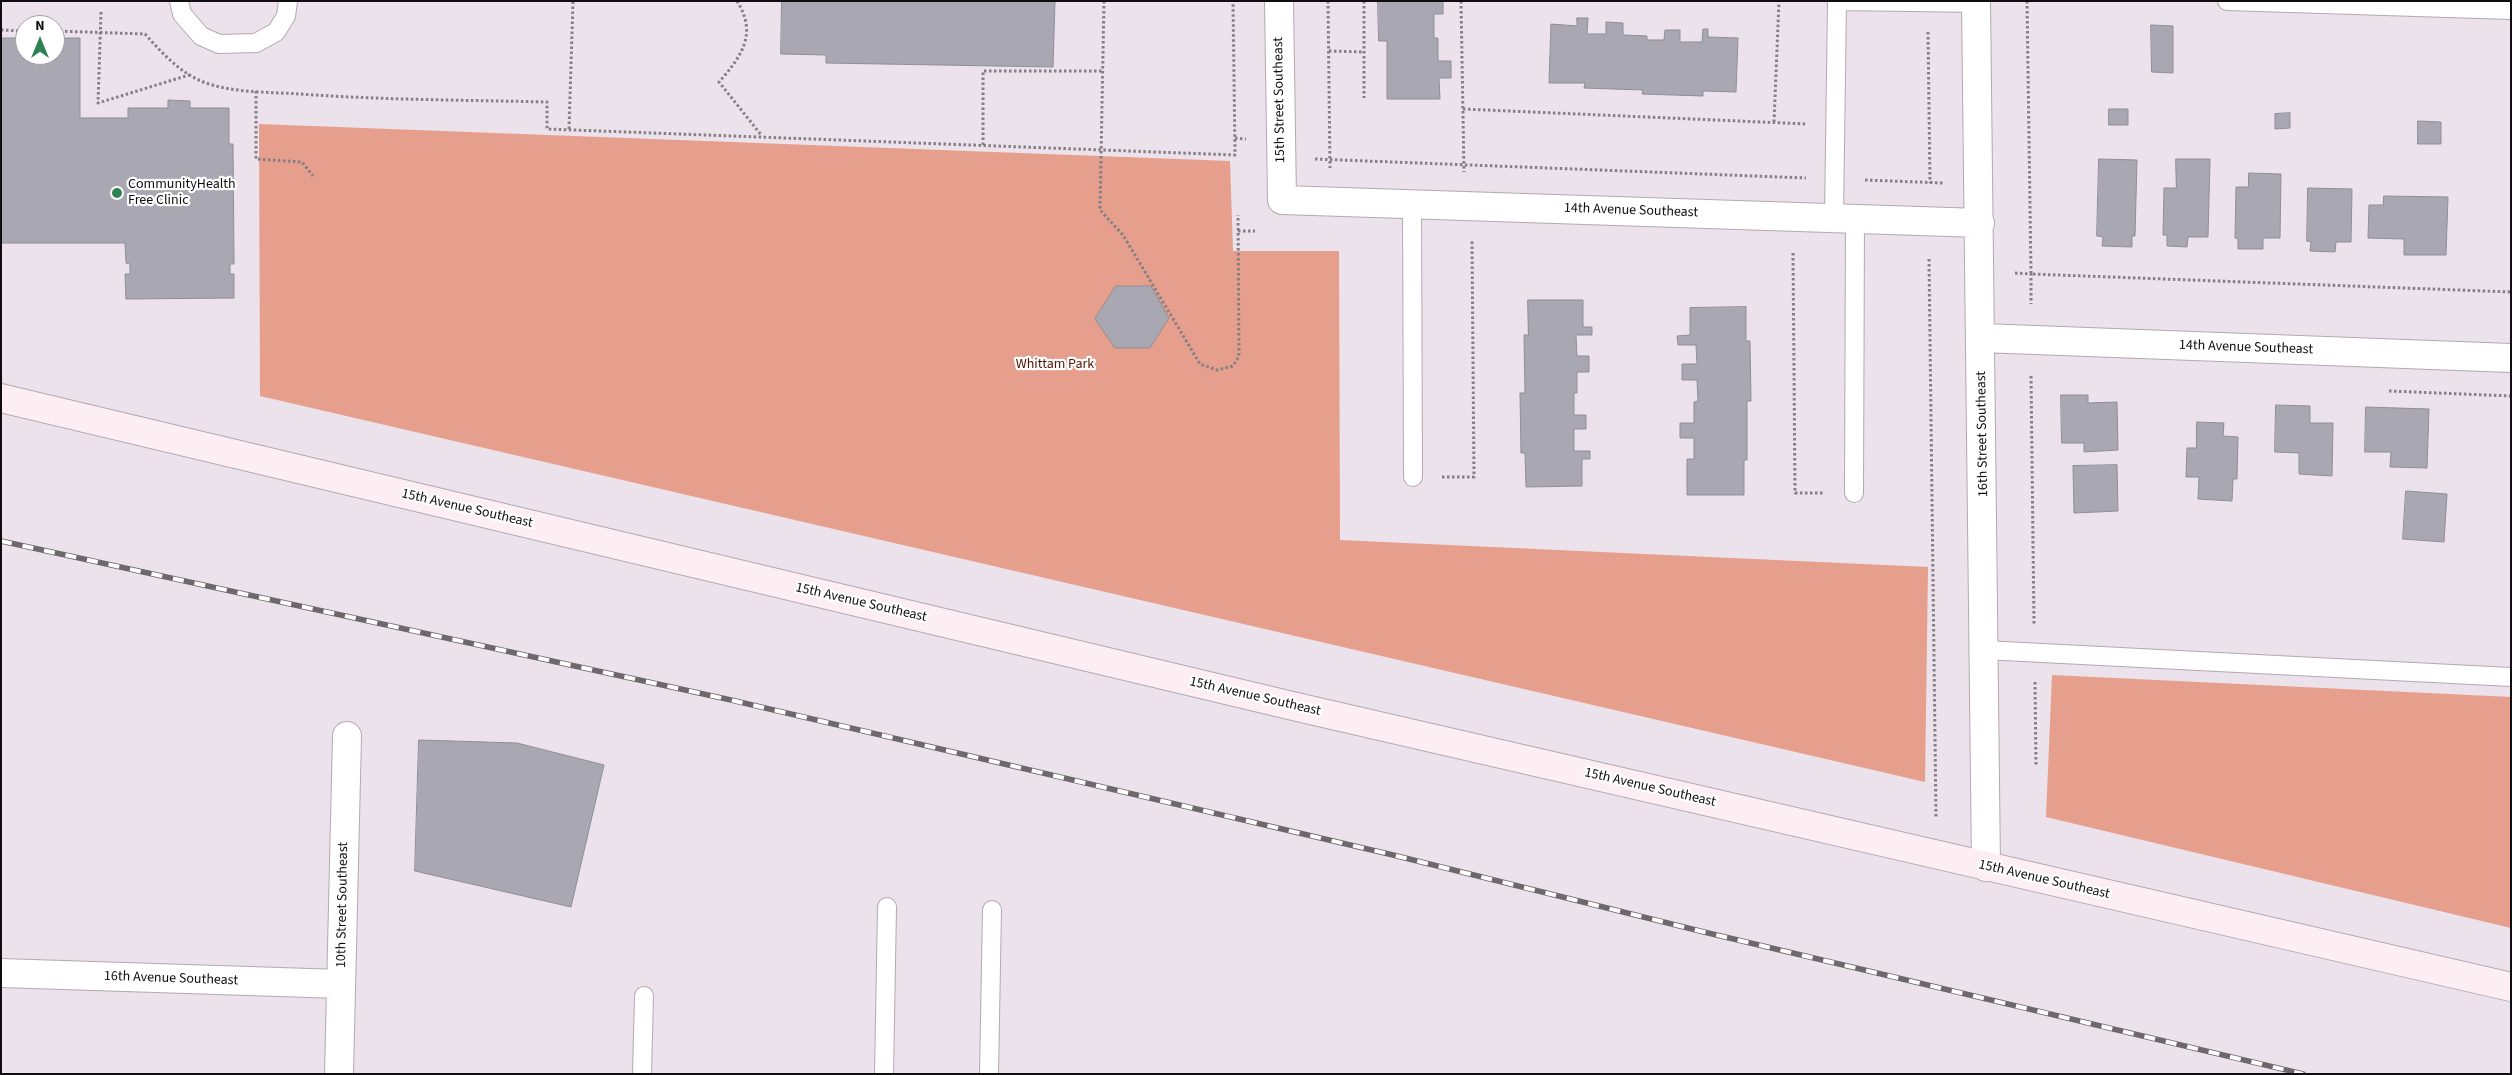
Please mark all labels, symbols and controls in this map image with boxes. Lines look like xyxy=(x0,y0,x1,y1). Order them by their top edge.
north arrow xyxy=(15,15,65,65)
text: N xyxy=(35,16,45,36)
street label: 15th Street Southeast xyxy=(1271,37,1289,163)
place label: CommunityHealth Free Clinic xyxy=(128,177,236,210)
marker: CommunityHealth Free Clinic xyxy=(110,186,124,200)
street label: 14th Avenue Southeast xyxy=(1564,200,1698,222)
street label: 14th Avenue Southeast xyxy=(2179,337,2313,359)
park label: Whittam Park xyxy=(1016,357,1094,373)
street label: 16th Street Southeast xyxy=(1974,371,1992,497)
street label: 15th Avenue Southeast xyxy=(400,486,534,532)
street label: 15th Avenue Southeast xyxy=(794,580,928,626)
street label: 15th Avenue Southeast xyxy=(1188,674,1322,720)
street label: 15th Avenue Southeast xyxy=(1583,765,1717,811)
street label: 10th Street Southeast xyxy=(334,842,352,968)
street label: 15th Avenue Southeast xyxy=(1977,857,2111,903)
street label: 16th Avenue Southeast xyxy=(104,968,238,990)

